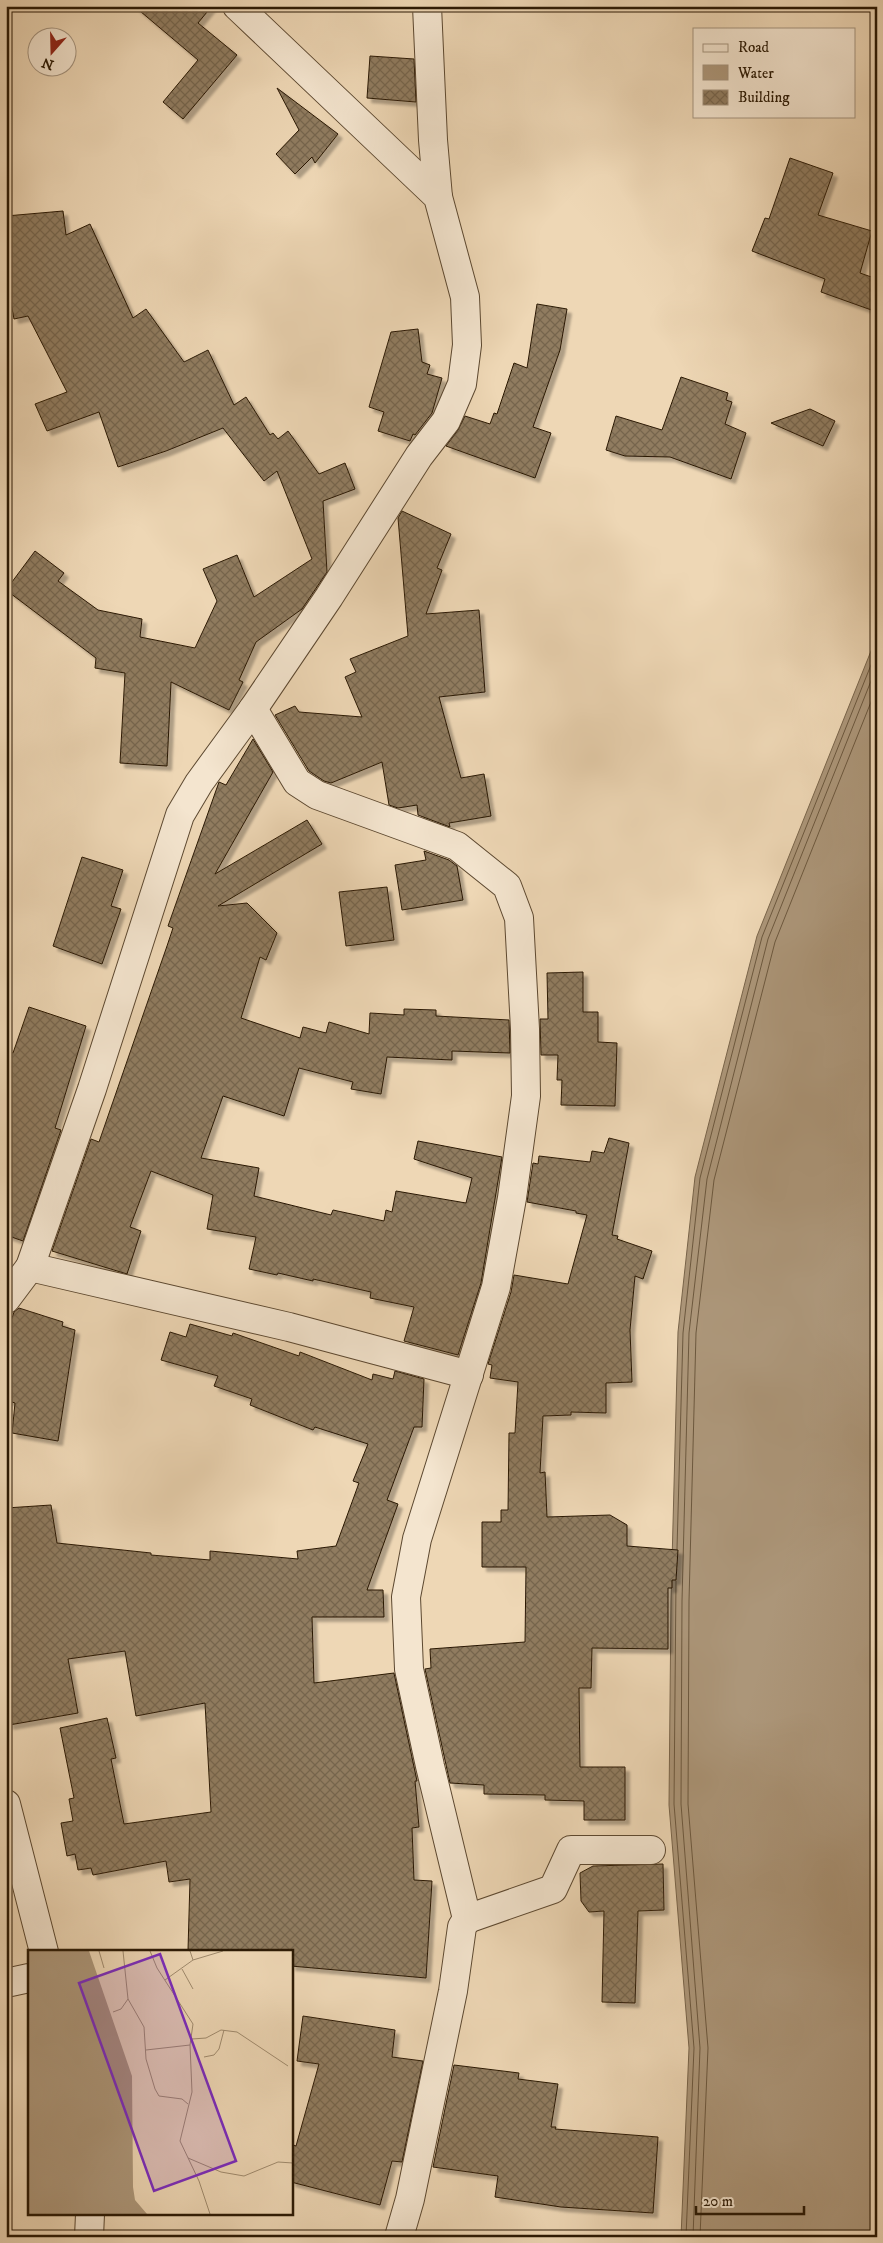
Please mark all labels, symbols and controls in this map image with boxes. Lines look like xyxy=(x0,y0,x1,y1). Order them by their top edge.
north arrow xyxy=(28,28,78,78)
legend xyxy=(693,28,856,118)
text: Road xyxy=(738,38,770,57)
text: N xyxy=(39,53,56,74)
text: Water xyxy=(737,64,774,83)
text: Building xyxy=(738,88,790,107)
inset map xyxy=(28,1950,292,2216)
scale bar xyxy=(696,2183,803,2215)
text: 20 m xyxy=(703,2192,733,2211)

